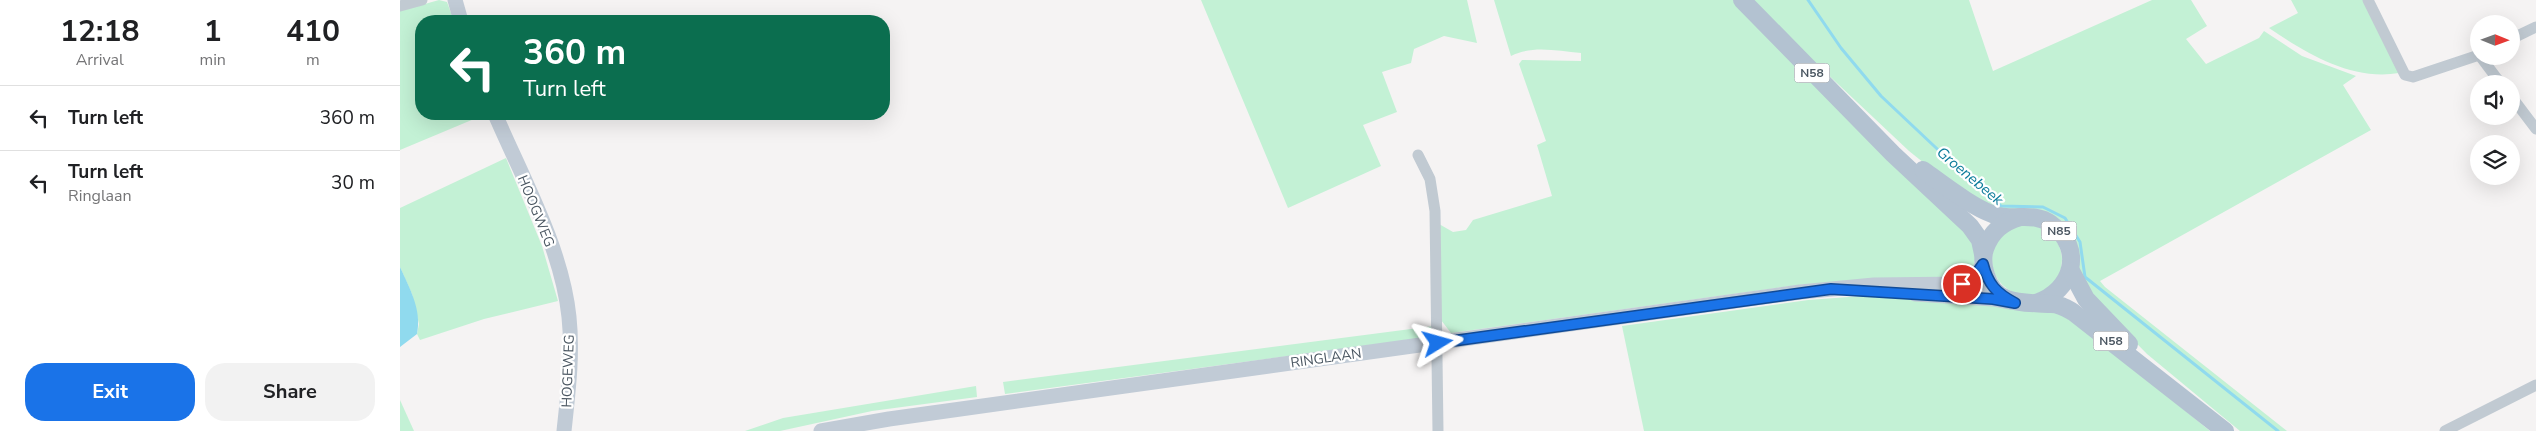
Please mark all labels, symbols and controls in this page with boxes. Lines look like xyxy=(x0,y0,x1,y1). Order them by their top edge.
text: 12:18 xyxy=(60,11,139,52)
text: 1 xyxy=(204,11,222,52)
text: 410 xyxy=(286,11,340,52)
north arrow xyxy=(2470,15,2520,65)
map controls xyxy=(2470,15,2520,185)
text: 360 m xyxy=(523,29,626,76)
icon: left xyxy=(440,35,505,100)
text: Arrival xyxy=(76,49,124,71)
text: min xyxy=(199,49,226,71)
text: m xyxy=(306,49,320,71)
road number: N58 xyxy=(1794,64,1830,82)
text: Turn left xyxy=(523,74,606,104)
button: sound xyxy=(2470,75,2520,125)
icon: left xyxy=(25,104,53,132)
text: Turn left xyxy=(68,105,143,131)
text: 360 m xyxy=(320,105,375,131)
button: layers xyxy=(2470,135,2520,185)
water label: Groenebeek xyxy=(1932,142,2008,210)
text: Turn left xyxy=(68,159,143,185)
icon: left xyxy=(25,169,53,197)
text: 30 m xyxy=(331,170,375,196)
street label: HOOGWEG xyxy=(513,172,559,250)
text: Ringlaan xyxy=(68,185,132,207)
road number: N85 xyxy=(2042,222,2076,240)
pin xyxy=(1941,263,1983,305)
icon: arrive xyxy=(1948,270,1976,298)
position arrow xyxy=(1411,316,1463,368)
road number: N58 xyxy=(2094,332,2128,351)
street label: HOGEWEG xyxy=(557,334,579,408)
street label: RINGLAAN xyxy=(1289,344,1363,372)
button: Exit xyxy=(25,363,195,421)
button: Share xyxy=(205,363,375,421)

